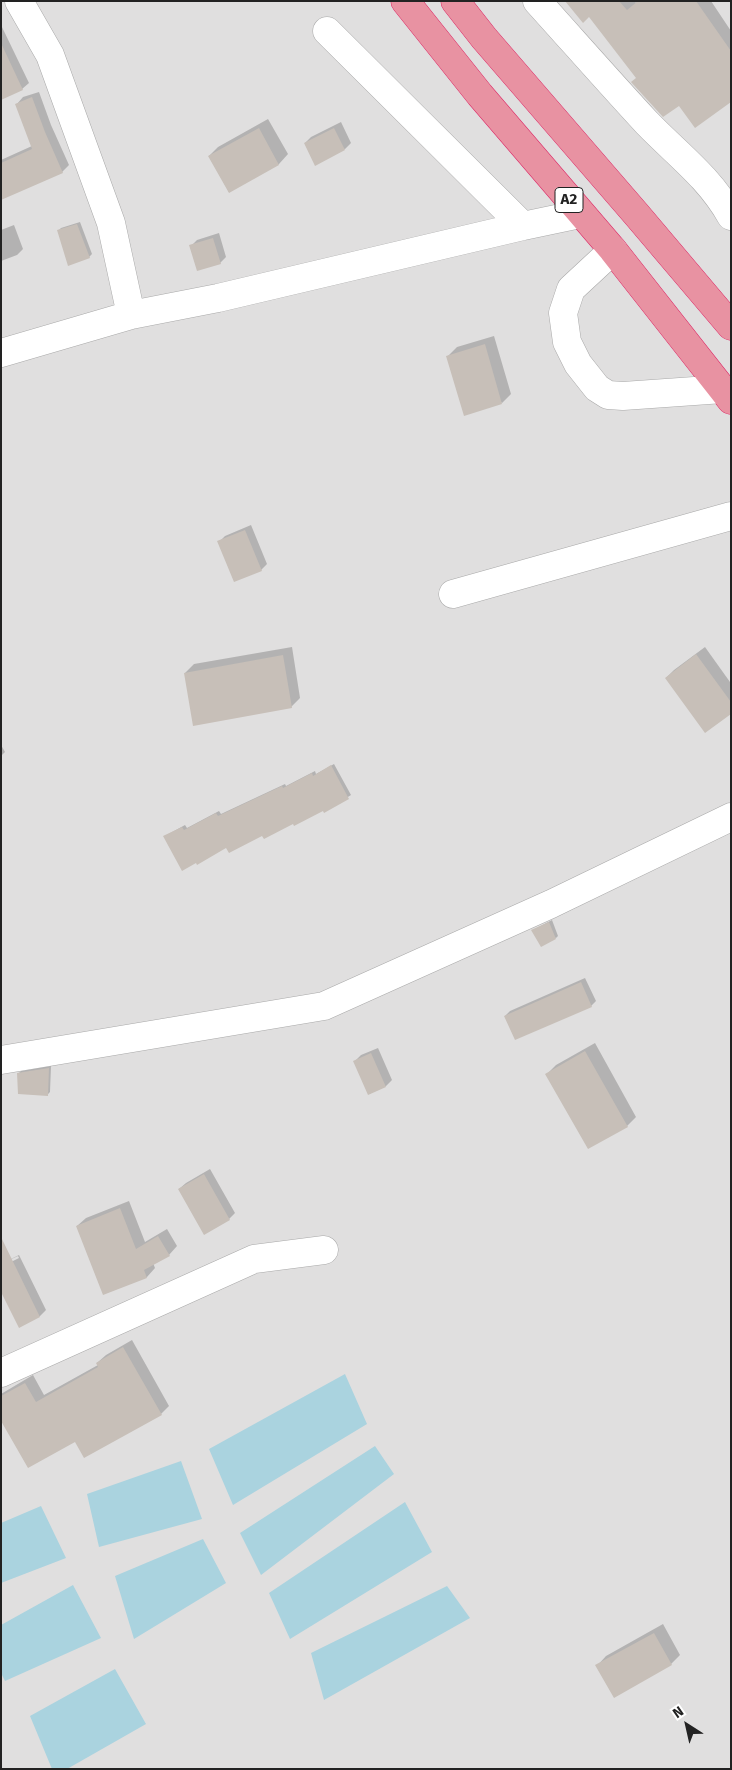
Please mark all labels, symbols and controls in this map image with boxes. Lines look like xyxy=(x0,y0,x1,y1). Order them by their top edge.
road number: A2 xyxy=(555,188,583,212)
north arrow xyxy=(662,1700,712,1750)
text: N xyxy=(669,1703,687,1722)

